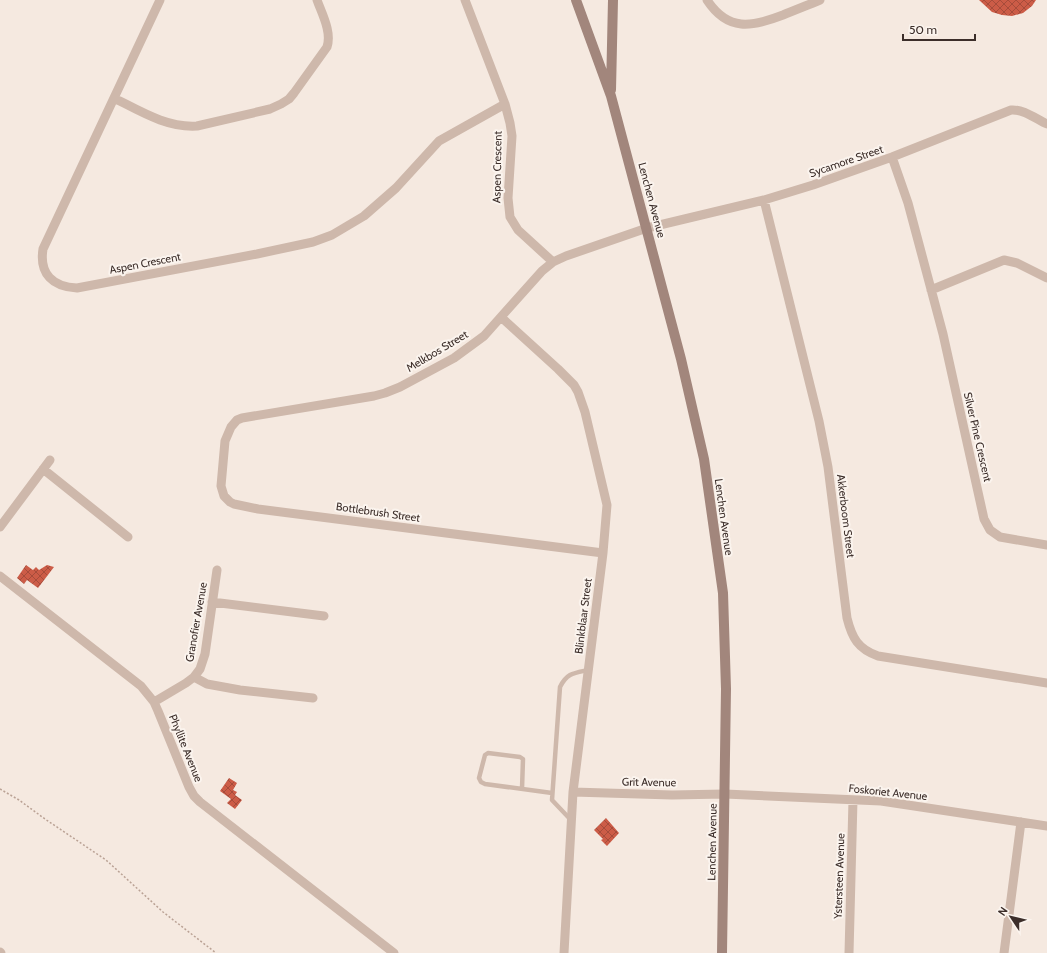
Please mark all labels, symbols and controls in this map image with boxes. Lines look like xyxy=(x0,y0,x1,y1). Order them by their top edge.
scale bar xyxy=(903,16,975,42)
text: 50 m xyxy=(909,22,937,37)
street label: Aspen Crescent xyxy=(489,130,505,203)
street label: Sycamore Street xyxy=(807,142,885,180)
street label: Lenchen Avenue xyxy=(635,161,669,239)
street label: Aspen Crescent xyxy=(108,249,182,277)
street label: Melkbos Street xyxy=(404,327,471,375)
street label: Silver Pine Crescent xyxy=(961,391,995,483)
street label: Akkerboom Street xyxy=(834,473,858,559)
street label: Lenchen Avenue xyxy=(712,478,736,557)
street label: Bottlebrush Street xyxy=(335,499,421,525)
street label: Blinkblaar Street xyxy=(571,577,595,655)
street label: Granofier Avenue xyxy=(182,581,210,663)
street label: Phyllite Avenue xyxy=(166,712,206,784)
street label: Grit Avenue xyxy=(622,775,677,789)
street label: Foskoriet Avenue xyxy=(848,781,928,803)
street label: Lenchen Avenue xyxy=(704,803,720,881)
street label: Ystersteen Avenue xyxy=(830,833,848,920)
north arrow xyxy=(991,897,1031,937)
text: N xyxy=(995,904,1011,918)

